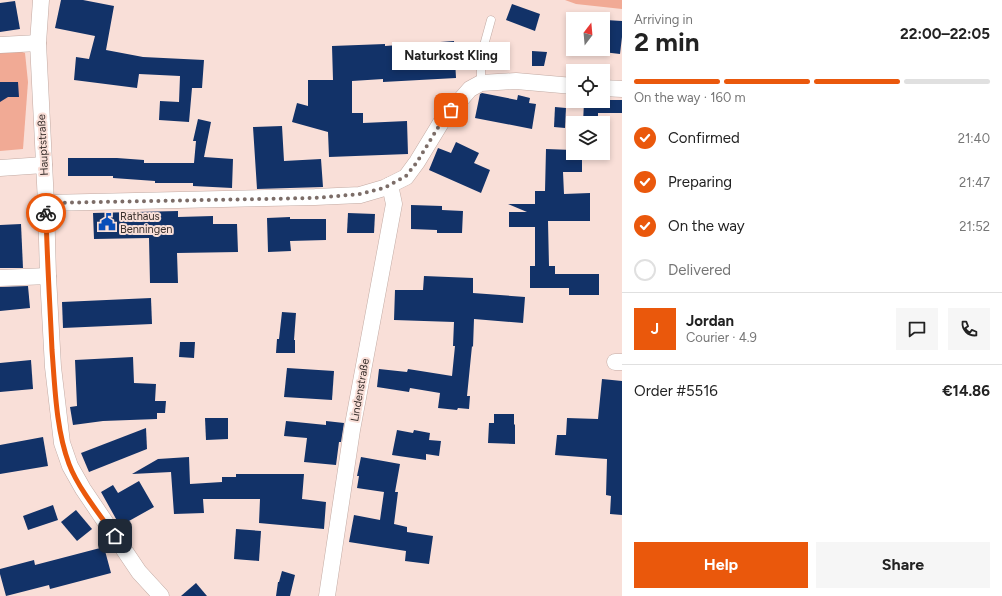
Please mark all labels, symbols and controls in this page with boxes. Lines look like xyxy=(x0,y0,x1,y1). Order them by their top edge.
north arrow xyxy=(566,12,610,56)
map controls xyxy=(566,12,610,160)
text: Arriving in xyxy=(634,12,693,27)
text: 22:00–22:05 xyxy=(900,25,990,43)
text: 2 min xyxy=(634,26,700,58)
callout: Naturkost Kling xyxy=(392,42,510,70)
text: Naturkost Kling xyxy=(404,48,498,63)
button: locate xyxy=(566,64,610,108)
text: On the way · 160 m xyxy=(634,90,746,105)
pin xyxy=(434,93,468,127)
icon: bag xyxy=(440,99,462,121)
street label: Hauptstraße xyxy=(35,114,51,176)
button: layers xyxy=(566,116,610,160)
icon: check xyxy=(634,127,656,149)
text: Confirmed xyxy=(668,129,740,147)
text: 21:40 xyxy=(958,131,990,146)
icon: check xyxy=(634,171,656,193)
text: Preparing xyxy=(668,173,732,191)
text: 21:47 xyxy=(959,175,990,190)
courier xyxy=(26,193,66,233)
icon: bike xyxy=(35,202,57,224)
place label: Rathaus Benningen xyxy=(120,210,172,236)
public building icon: Rathaus Benningen xyxy=(97,212,117,232)
icon: check xyxy=(634,215,656,237)
text: On the way xyxy=(668,217,745,235)
text: 21:52 xyxy=(959,219,990,234)
text: Delivered xyxy=(668,261,731,279)
button: chat xyxy=(896,308,938,350)
button: phone xyxy=(948,308,990,350)
text: Jordan xyxy=(686,312,734,330)
text: J xyxy=(651,320,659,338)
text: Courier · 4.9 xyxy=(686,330,757,345)
street label: Lindenstraße xyxy=(348,357,372,423)
text: Order #5516 xyxy=(634,382,718,400)
text: €14.86 xyxy=(942,382,990,400)
pin xyxy=(98,519,132,553)
icon: home xyxy=(104,525,126,547)
button: Help xyxy=(634,542,808,588)
button: Share xyxy=(816,542,990,588)

